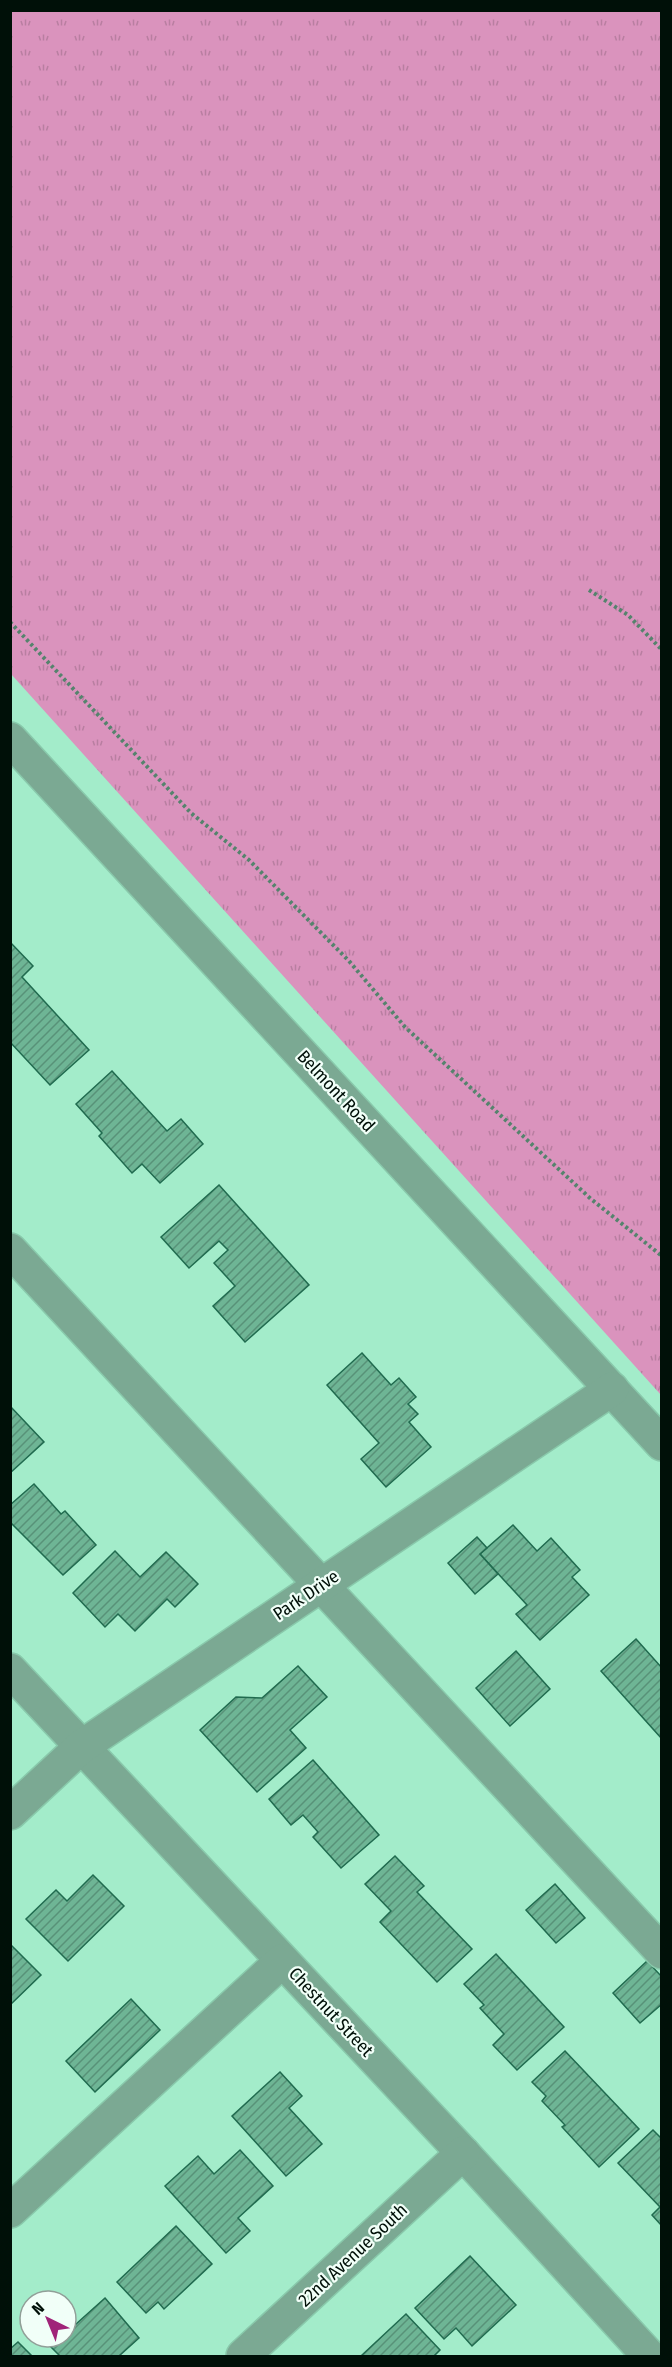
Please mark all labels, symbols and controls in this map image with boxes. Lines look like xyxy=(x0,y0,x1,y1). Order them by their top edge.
street label: Belmont Road xyxy=(293,1046,379,1136)
street label: Park Drive xyxy=(269,1565,343,1625)
street label: Chestnut Street xyxy=(284,1963,378,2061)
street label: 22nd Avenue South xyxy=(294,2199,412,2311)
north arrow xyxy=(18,2289,78,2349)
text: N xyxy=(28,2298,48,2319)

